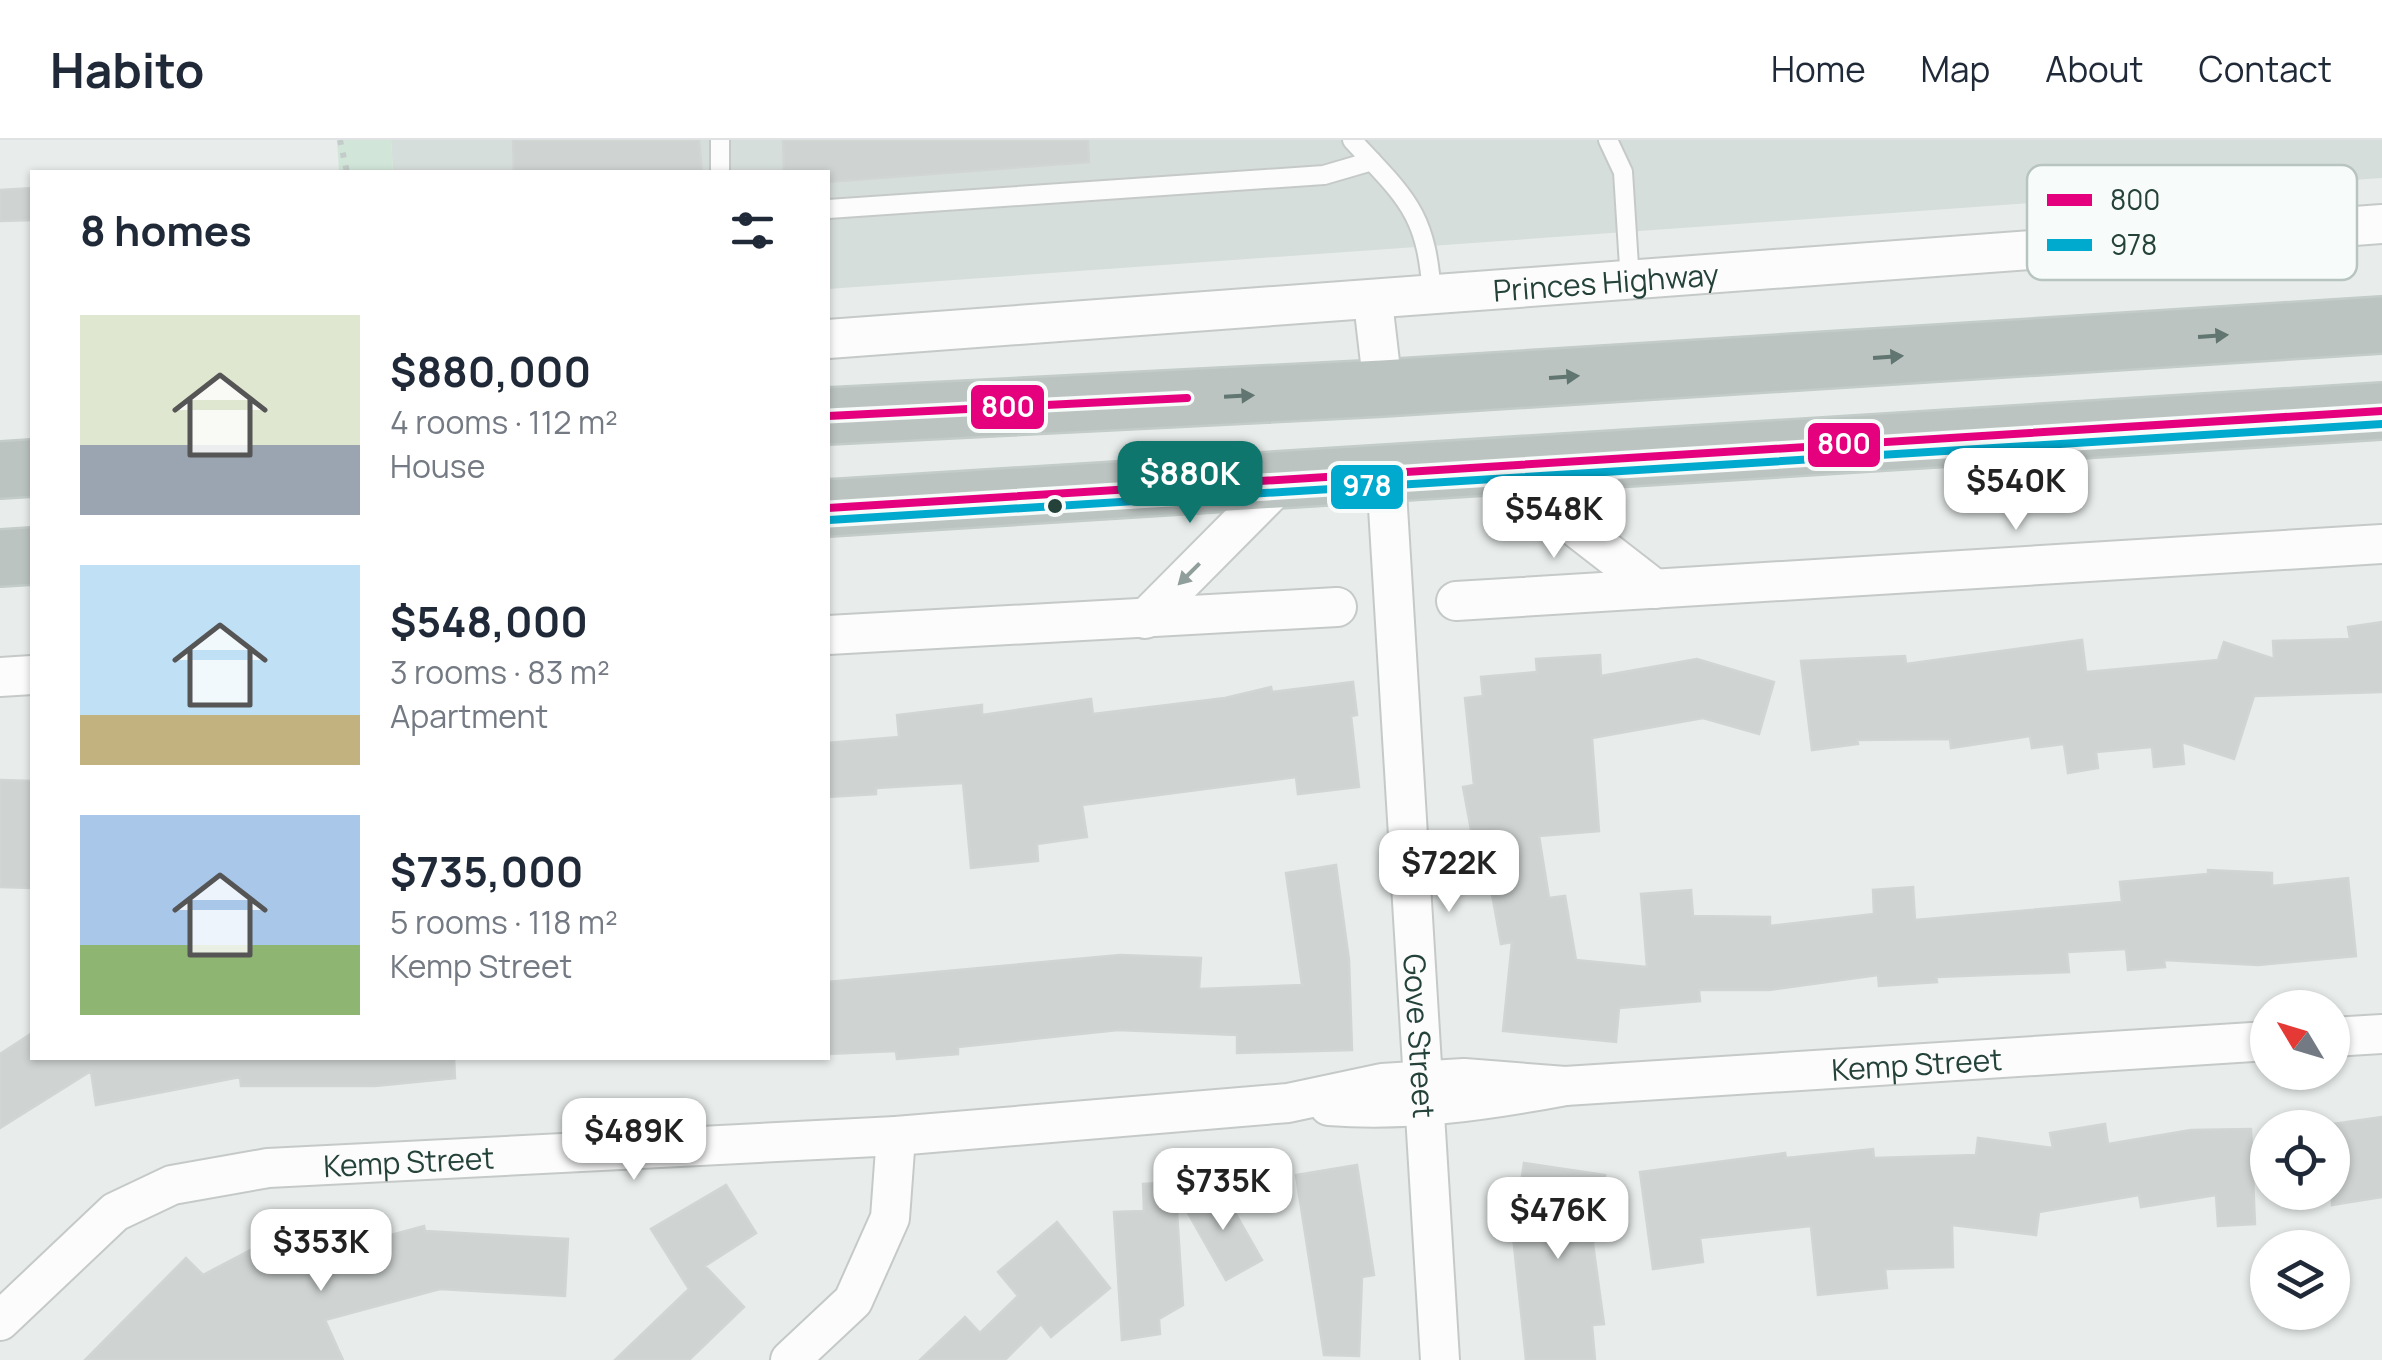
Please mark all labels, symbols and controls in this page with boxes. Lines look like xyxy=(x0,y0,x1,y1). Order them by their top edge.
text: Habito xyxy=(50,37,204,102)
text: Home xyxy=(1771,45,1866,93)
text: Map xyxy=(1921,45,1990,93)
text: About xyxy=(2045,45,2144,93)
text: Contact xyxy=(2199,45,2332,93)
legend xyxy=(2027,165,2357,280)
text: 800 xyxy=(2110,180,2160,218)
text: 8 homes xyxy=(80,201,252,259)
icon: filters xyxy=(725,203,780,258)
text: 978 xyxy=(2110,225,2157,263)
street label: Princes Highway xyxy=(1492,253,1720,310)
one-way arrow xyxy=(2197,328,2229,344)
text: $880,000 xyxy=(390,342,591,400)
one-way arrow xyxy=(1873,348,1905,364)
icon: home xyxy=(160,355,280,475)
one-way arrow xyxy=(1549,369,1580,385)
line badge: 800 xyxy=(969,383,1046,431)
text: 800 xyxy=(981,387,1035,425)
one-way arrow xyxy=(1224,387,1256,403)
text: 4 rooms · 112 m² xyxy=(390,400,618,444)
line badge: 800 xyxy=(1806,421,1882,469)
text: 800 xyxy=(1817,424,1871,462)
pin: $880K xyxy=(1120,441,1260,526)
text: House xyxy=(390,444,485,488)
pin: $540K xyxy=(1946,448,2086,533)
text: $880K xyxy=(1139,451,1241,495)
text: $540K xyxy=(1966,458,2066,502)
line badge: 978 xyxy=(1329,463,1405,511)
text: 978 xyxy=(1342,466,1392,504)
pin: $548K xyxy=(1484,476,1624,561)
text: $548K xyxy=(1505,486,1603,530)
unlabelled marker xyxy=(1045,496,1065,516)
one-way arrow xyxy=(1178,562,1202,586)
text: $548,000 xyxy=(390,592,588,650)
icon: home xyxy=(160,605,280,725)
text: 3 rooms · 83 m² xyxy=(390,650,610,694)
text: Apartment xyxy=(390,694,548,738)
pin: $722K xyxy=(1379,830,1519,915)
text: $722K xyxy=(1401,840,1497,884)
text: $735,000 xyxy=(390,842,583,900)
icon: home xyxy=(160,855,280,975)
text: 5 rooms · 118 m² xyxy=(390,900,618,944)
text: Kemp Street xyxy=(390,944,572,988)
street label: Gove Street xyxy=(1395,953,1446,1119)
north arrow xyxy=(2250,990,2350,1090)
map controls xyxy=(2250,990,2350,1330)
street label: Kemp Street xyxy=(1830,1038,2003,1089)
pin: $489K xyxy=(564,1098,704,1183)
text: $489K xyxy=(584,1108,684,1152)
button: locate xyxy=(2250,1110,2350,1210)
street label: Kemp Street xyxy=(322,1136,495,1186)
pin: $735K xyxy=(1153,1148,1293,1233)
text: $735K xyxy=(1175,1158,1271,1202)
pin: $476K xyxy=(1488,1177,1628,1262)
text: $476K xyxy=(1509,1187,1607,1231)
pin: $353K xyxy=(251,1209,391,1294)
text: $353K xyxy=(273,1219,369,1263)
button: layers xyxy=(2250,1230,2350,1330)

